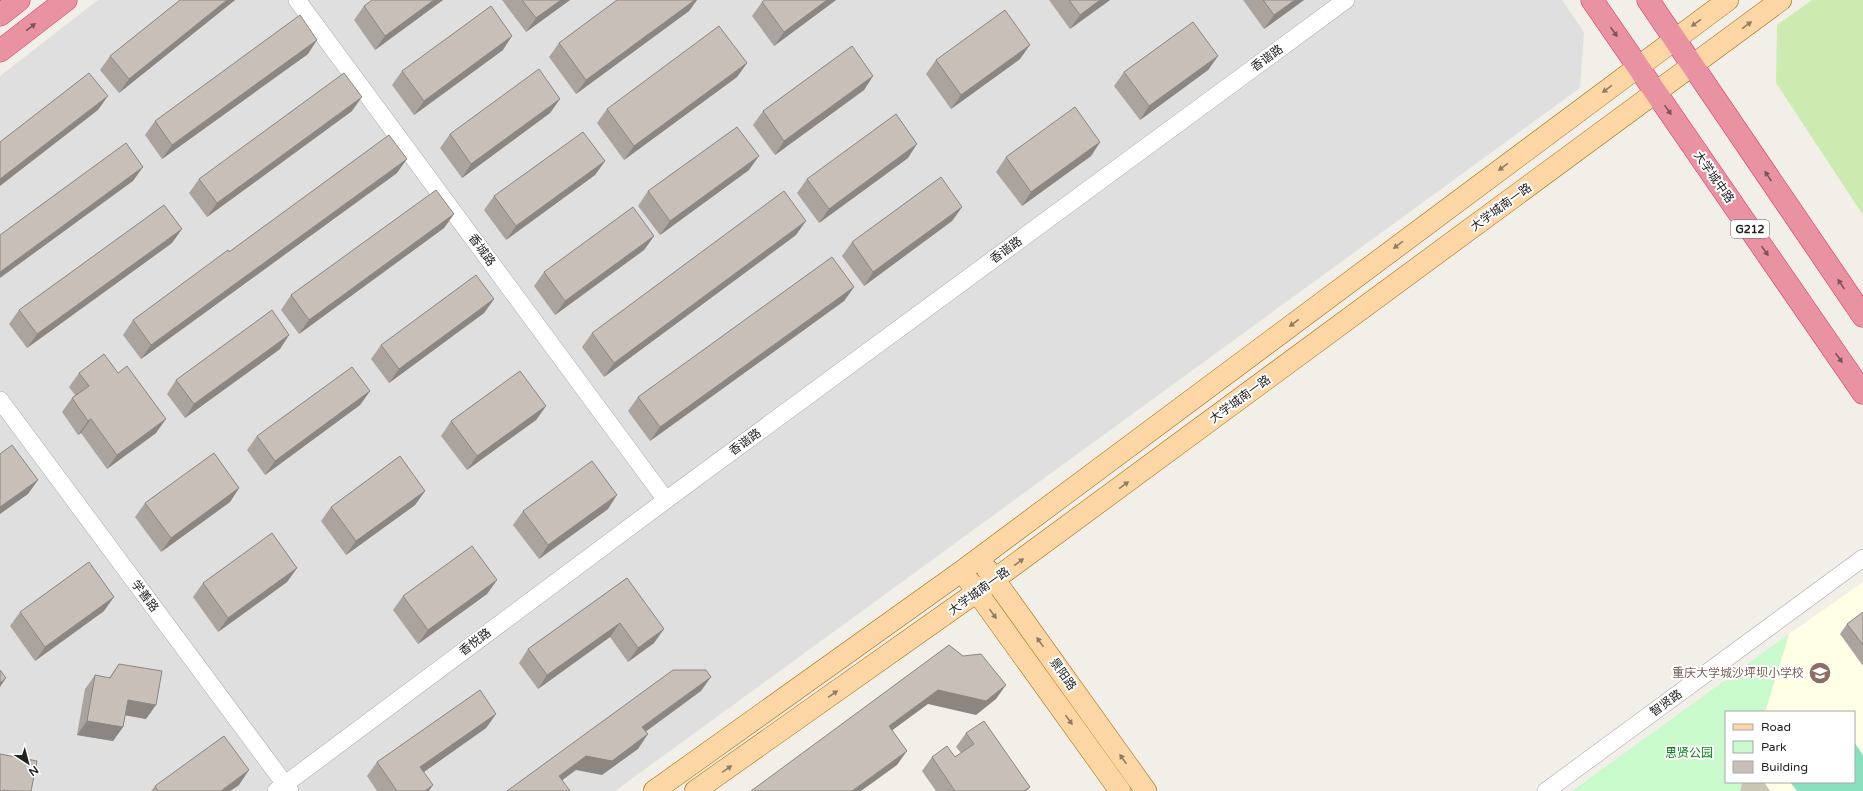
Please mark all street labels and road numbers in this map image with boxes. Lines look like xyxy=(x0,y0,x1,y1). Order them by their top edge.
street label: 香谐路 xyxy=(1248,42,1286,74)
street label: 大学城中路 xyxy=(1691,148,1737,206)
street label: 大学城南一路 xyxy=(1468,180,1534,234)
road number: G212 xyxy=(1731,220,1769,238)
street label: 香城路 xyxy=(466,231,498,269)
street label: 香谐路 xyxy=(987,234,1025,266)
street label: 大学城南一路 xyxy=(1207,372,1273,426)
street label: 香谐路 xyxy=(726,426,764,458)
street label: 大学城南一路 xyxy=(946,564,1012,618)
street label: 学善路 xyxy=(129,577,161,615)
street label: 香悦路 xyxy=(456,626,494,658)
street label: 景阳路 xyxy=(1047,655,1079,693)
street label: 智贤路 xyxy=(1647,687,1685,719)

